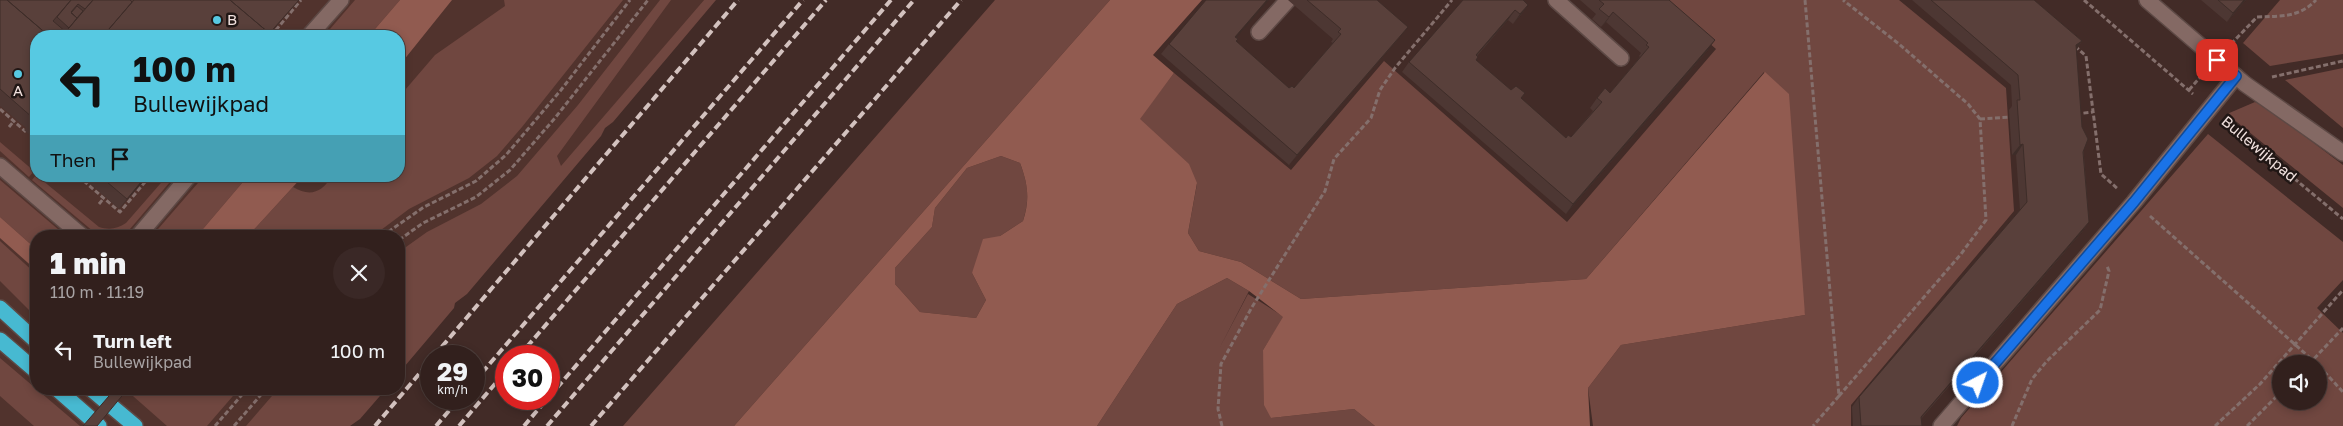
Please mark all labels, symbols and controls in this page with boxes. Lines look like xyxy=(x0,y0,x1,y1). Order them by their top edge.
place label: B xyxy=(227,10,237,28)
marker: B xyxy=(211,14,223,26)
pin xyxy=(2196,39,2238,81)
icon: arrive xyxy=(2203,46,2231,74)
text: 100 m xyxy=(133,48,236,90)
icon: left xyxy=(50,50,115,115)
marker: A xyxy=(12,68,24,80)
place label: A xyxy=(13,81,23,99)
text: Bullewijkpad xyxy=(133,90,269,117)
street label: Bullewijkpad xyxy=(2218,112,2301,185)
icon: arrive xyxy=(106,145,134,173)
text: Then xyxy=(50,148,96,171)
text: 1 min xyxy=(50,245,126,281)
button: close xyxy=(333,247,385,299)
text: 110 m · 11:19 xyxy=(50,282,144,302)
text: Turn left xyxy=(93,329,172,352)
icon: left xyxy=(50,336,78,364)
text: 100 m xyxy=(331,339,385,362)
speed limit sign: 30 xyxy=(495,345,560,410)
text: Bullewijkpad xyxy=(93,352,192,372)
map controls xyxy=(2272,355,2327,410)
button: sound xyxy=(2272,355,2327,410)
text: 29 xyxy=(437,356,468,387)
position arrow xyxy=(1951,356,2003,408)
text: km/h xyxy=(437,382,468,397)

